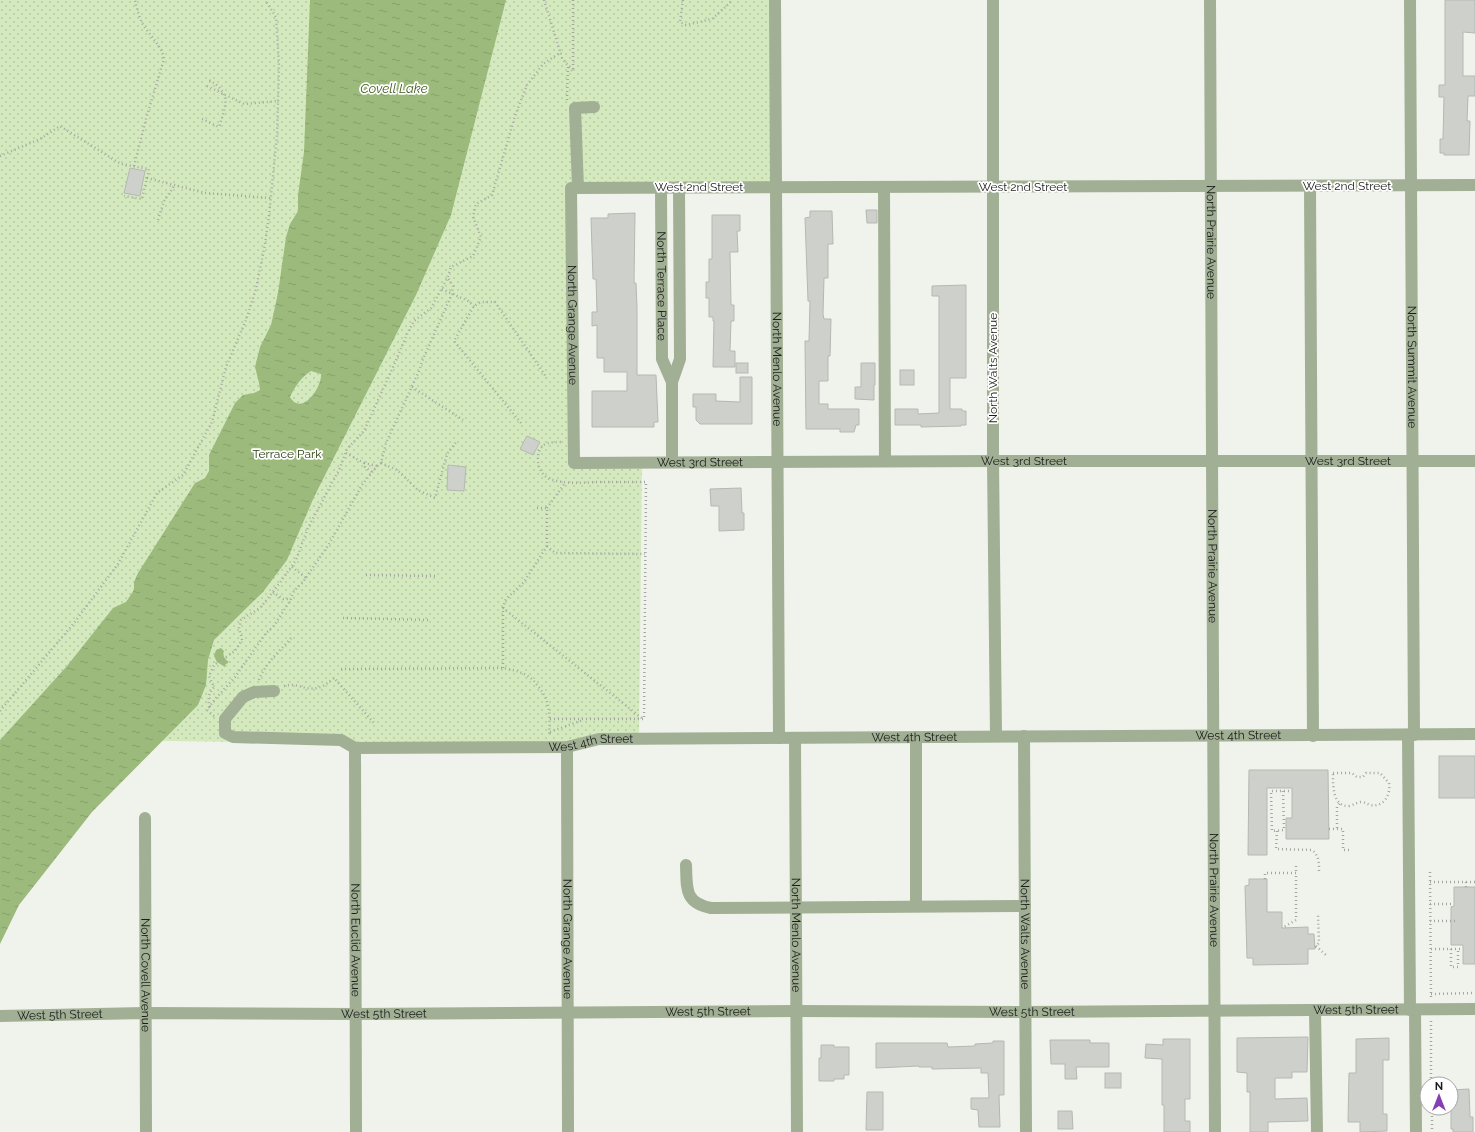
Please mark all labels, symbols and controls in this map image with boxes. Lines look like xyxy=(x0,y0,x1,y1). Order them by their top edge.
water label: Covell Lake xyxy=(360,81,428,96)
street label: West 2nd Street xyxy=(1303,179,1391,193)
street label: West 2nd Street xyxy=(655,180,743,194)
street label: West 2nd Street xyxy=(979,180,1067,194)
street label: North Prairie Avenue xyxy=(1204,185,1218,299)
street label: North Terrace Place xyxy=(654,231,669,341)
street label: North Grange Avenue xyxy=(565,265,580,385)
street label: North Summit Avenue xyxy=(1405,306,1419,428)
street label: North Menlo Avenue xyxy=(770,312,784,426)
street label: North Walts Avenue xyxy=(986,313,1000,423)
park label: Terrace Park xyxy=(252,447,322,461)
street label: West 3rd Street xyxy=(981,454,1067,468)
street label: West 3rd Street xyxy=(1305,454,1391,468)
street label: West 3rd Street xyxy=(657,455,743,470)
street label: North Prairie Avenue xyxy=(1205,509,1220,623)
street label: West 4th Street xyxy=(1195,728,1281,743)
street label: West 4th Street xyxy=(871,730,957,744)
street label: West 4th Street xyxy=(548,732,633,754)
street label: North Prairie Avenue xyxy=(1207,833,1221,947)
street label: North Menlo Avenue xyxy=(789,878,803,992)
street label: North Grange Avenue xyxy=(560,879,575,999)
street label: North Walts Avenue xyxy=(1018,879,1032,989)
street label: North Euclid Avenue xyxy=(348,883,363,997)
street label: North Covell Avenue xyxy=(138,918,153,1032)
street label: West 5th Street xyxy=(1313,1003,1399,1017)
street label: West 5th Street xyxy=(665,1004,751,1019)
street label: West 5th Street xyxy=(989,1005,1075,1019)
street label: West 5th Street xyxy=(17,1007,103,1023)
street label: West 5th Street xyxy=(341,1007,427,1021)
north arrow xyxy=(1419,1076,1459,1116)
text: N xyxy=(1435,1080,1443,1093)

